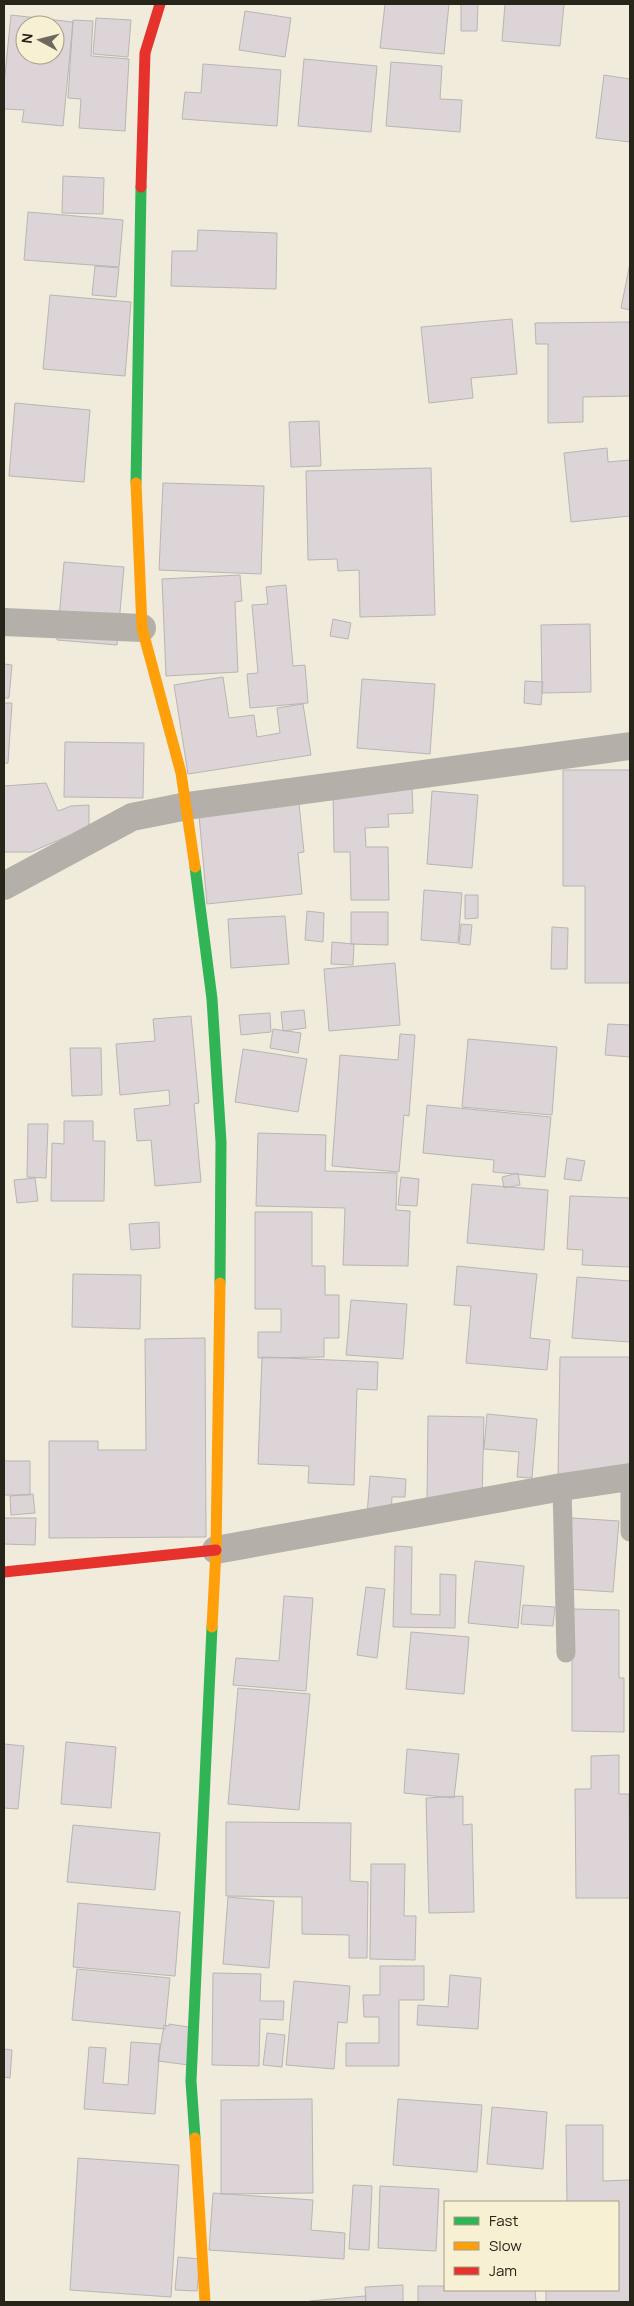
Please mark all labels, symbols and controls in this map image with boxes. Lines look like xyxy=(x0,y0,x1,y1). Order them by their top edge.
north arrow xyxy=(15,15,65,65)
text: N xyxy=(17,32,37,45)
legend xyxy=(444,2201,619,2291)
text: Fast xyxy=(489,2210,518,2231)
text: Slow xyxy=(489,2235,522,2256)
text: Jam xyxy=(489,2260,517,2281)

